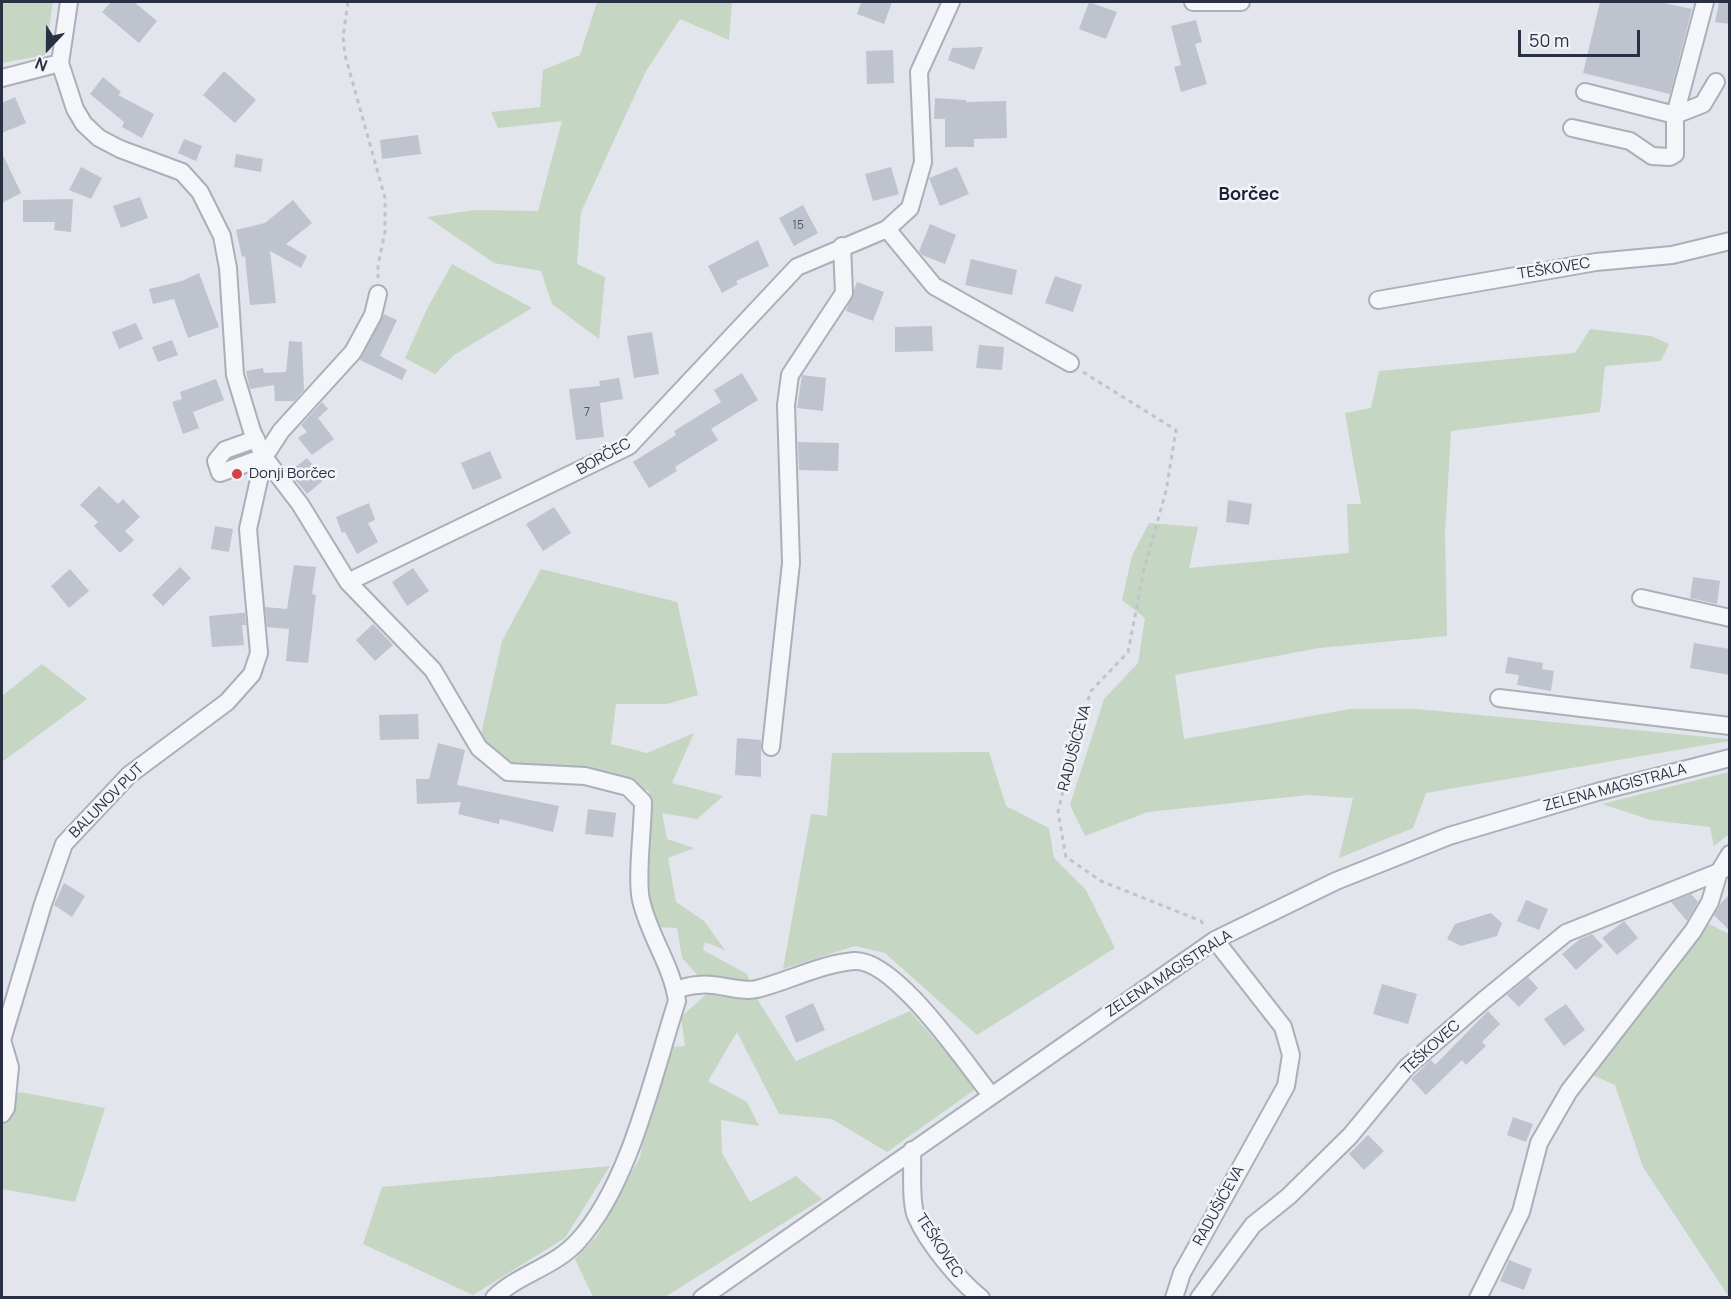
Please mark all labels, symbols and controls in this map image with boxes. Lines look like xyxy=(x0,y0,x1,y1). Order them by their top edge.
north arrow xyxy=(18,18,78,78)
scale bar xyxy=(1521,18,1642,56)
text: 50 m xyxy=(1529,28,1569,52)
text: N xyxy=(32,52,51,77)
district label: Borčec xyxy=(1219,184,1279,206)
house number: 15 xyxy=(792,219,804,233)
street label: TEŠKOVEC xyxy=(1516,254,1592,284)
house number: 7 xyxy=(584,406,590,420)
street label: BORČEC xyxy=(574,435,634,479)
place label: Donji Borčec xyxy=(249,465,336,483)
marker: Donji Borčec xyxy=(230,467,244,481)
street label: RADUŠIĆEVA xyxy=(1055,703,1095,793)
street label: BALUNOV PUT xyxy=(66,760,148,842)
street label: ZELENA MAGISTRALA xyxy=(1542,760,1688,816)
street label: ZELENA MAGISTRALA xyxy=(1102,926,1236,1022)
street label: TEŠKOVEC xyxy=(1398,1017,1464,1079)
street label: RADUŠIĆEVA xyxy=(1190,1163,1248,1249)
street label: TEŠKOVEC xyxy=(912,1210,966,1282)

